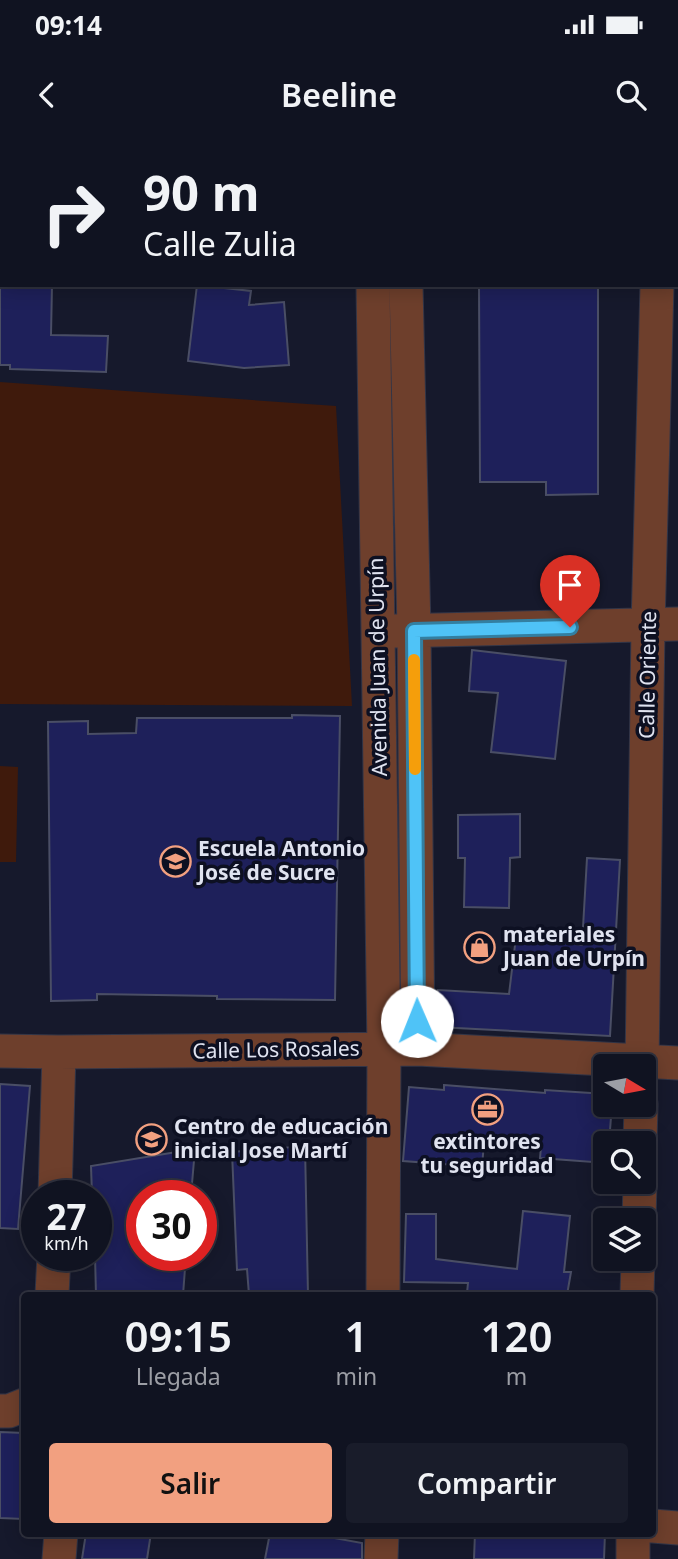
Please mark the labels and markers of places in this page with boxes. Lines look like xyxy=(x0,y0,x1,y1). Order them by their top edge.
pin xyxy=(540,555,600,627)
place label: Escuela Antonio José de Sucre xyxy=(196,834,365,886)
school or university icon: Escuela Antonio José de Sucre xyxy=(158,844,192,878)
place label: materiales Juan de Urpín xyxy=(501,920,645,972)
shop icon: materiales Juan de Urpín xyxy=(463,930,497,964)
office icon: extintores tu seguridad xyxy=(470,1093,504,1127)
place label: Centro de educación inicial Jose Martí xyxy=(174,1112,388,1164)
school or university icon: Centro de educación inicial Jose Martí xyxy=(134,1122,168,1156)
place label: extintores tu seguridad xyxy=(420,1127,554,1179)

